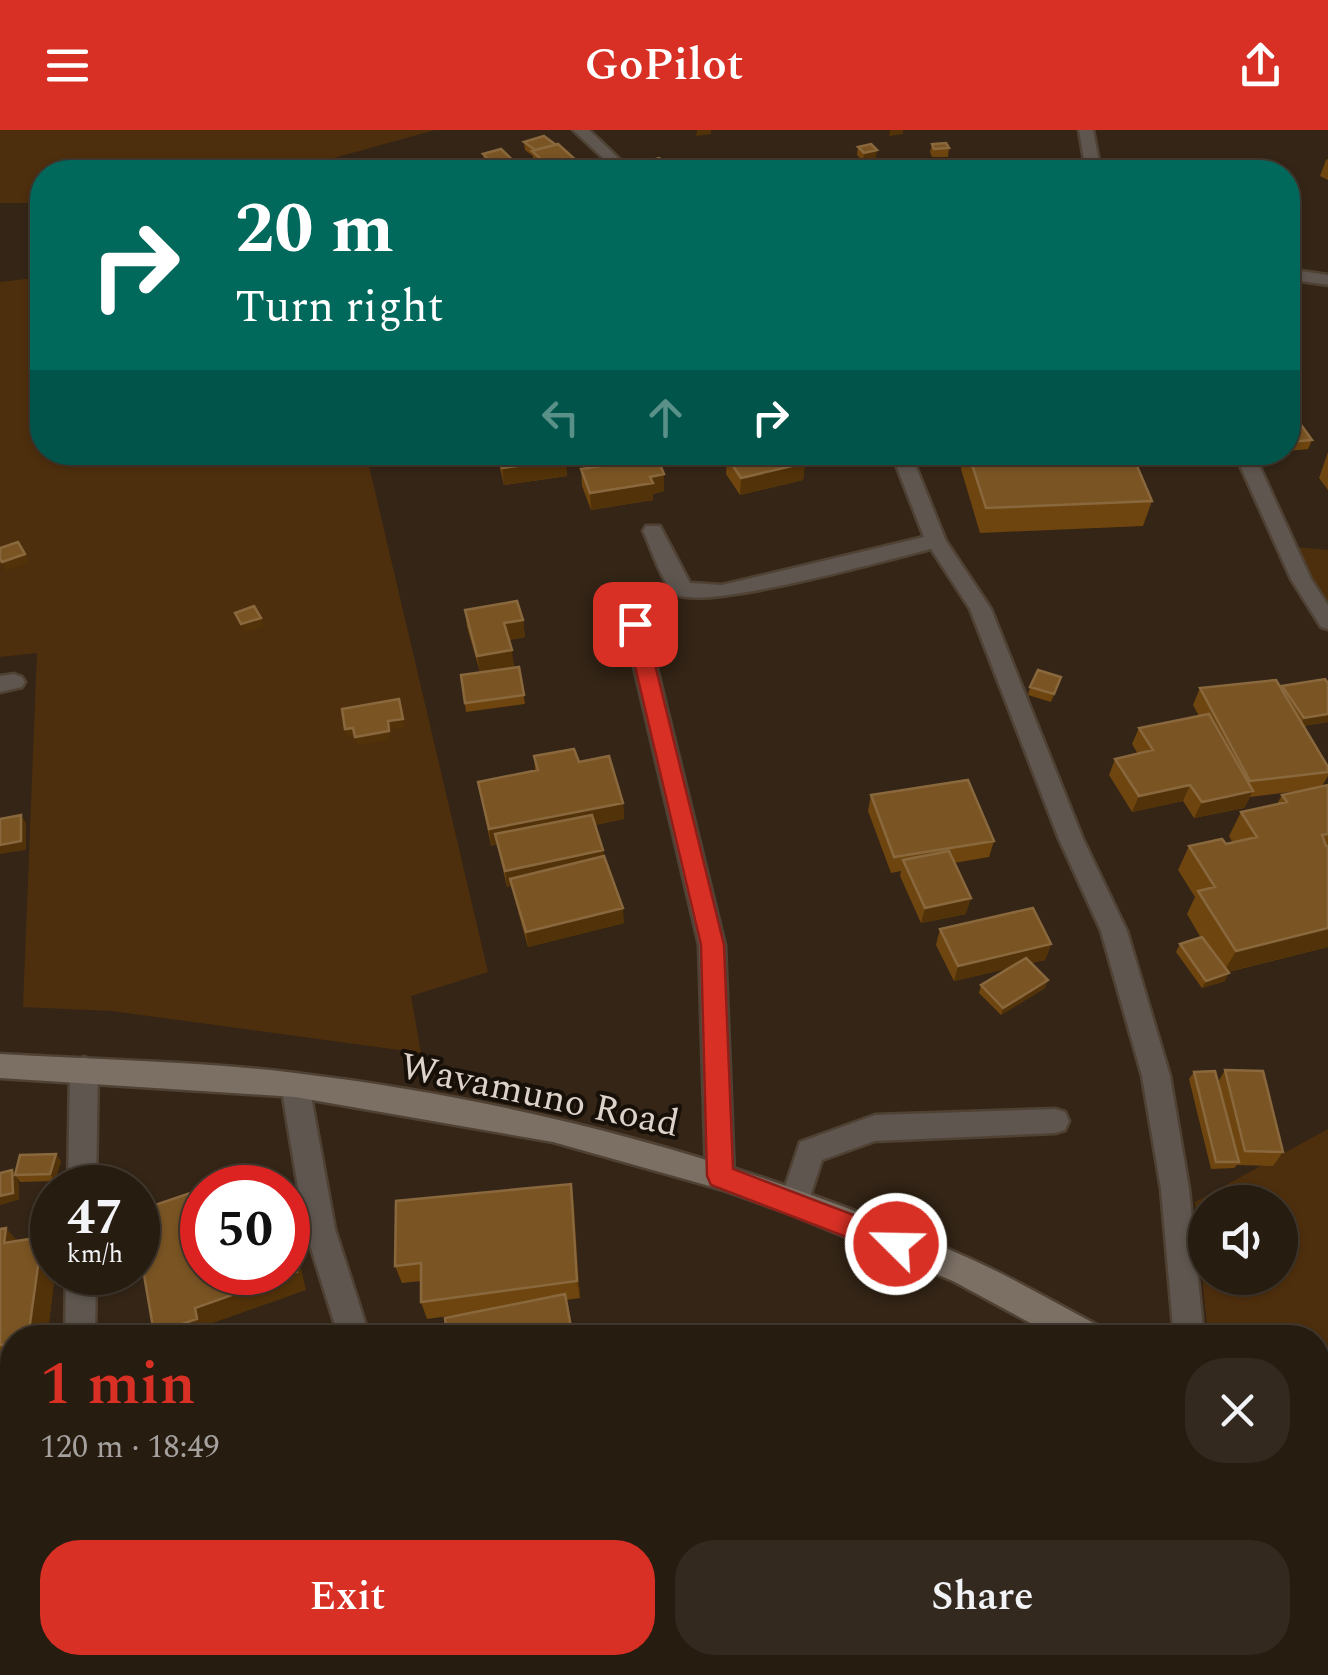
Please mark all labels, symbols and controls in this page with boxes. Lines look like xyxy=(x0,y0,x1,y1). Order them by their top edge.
text: GoPilot xyxy=(585,31,743,100)
icon: menu xyxy=(40,38,95,93)
icon: share xyxy=(1233,38,1288,93)
text: 20 m xyxy=(235,177,394,283)
icon: right xyxy=(70,200,200,330)
text: Turn right xyxy=(235,273,444,342)
icon: left xyxy=(533,390,588,445)
icon: ahead xyxy=(638,390,693,445)
icon: right xyxy=(743,390,798,445)
pin xyxy=(593,582,678,667)
icon: arrive xyxy=(608,597,663,652)
street label: Wavamuno Road xyxy=(395,1038,684,1154)
speed limit sign: 50 xyxy=(180,1165,310,1295)
text: 47 xyxy=(67,1180,123,1256)
map controls xyxy=(1188,1185,1298,1295)
button: sound xyxy=(1188,1185,1298,1295)
position arrow xyxy=(844,1192,948,1296)
text: km/h xyxy=(67,1236,123,1274)
text: 1 min xyxy=(40,1339,196,1431)
button: close xyxy=(1185,1358,1290,1463)
text: 120 m · 18:49 xyxy=(40,1423,220,1472)
button: Exit xyxy=(40,1540,655,1655)
button: Share xyxy=(675,1540,1290,1655)

